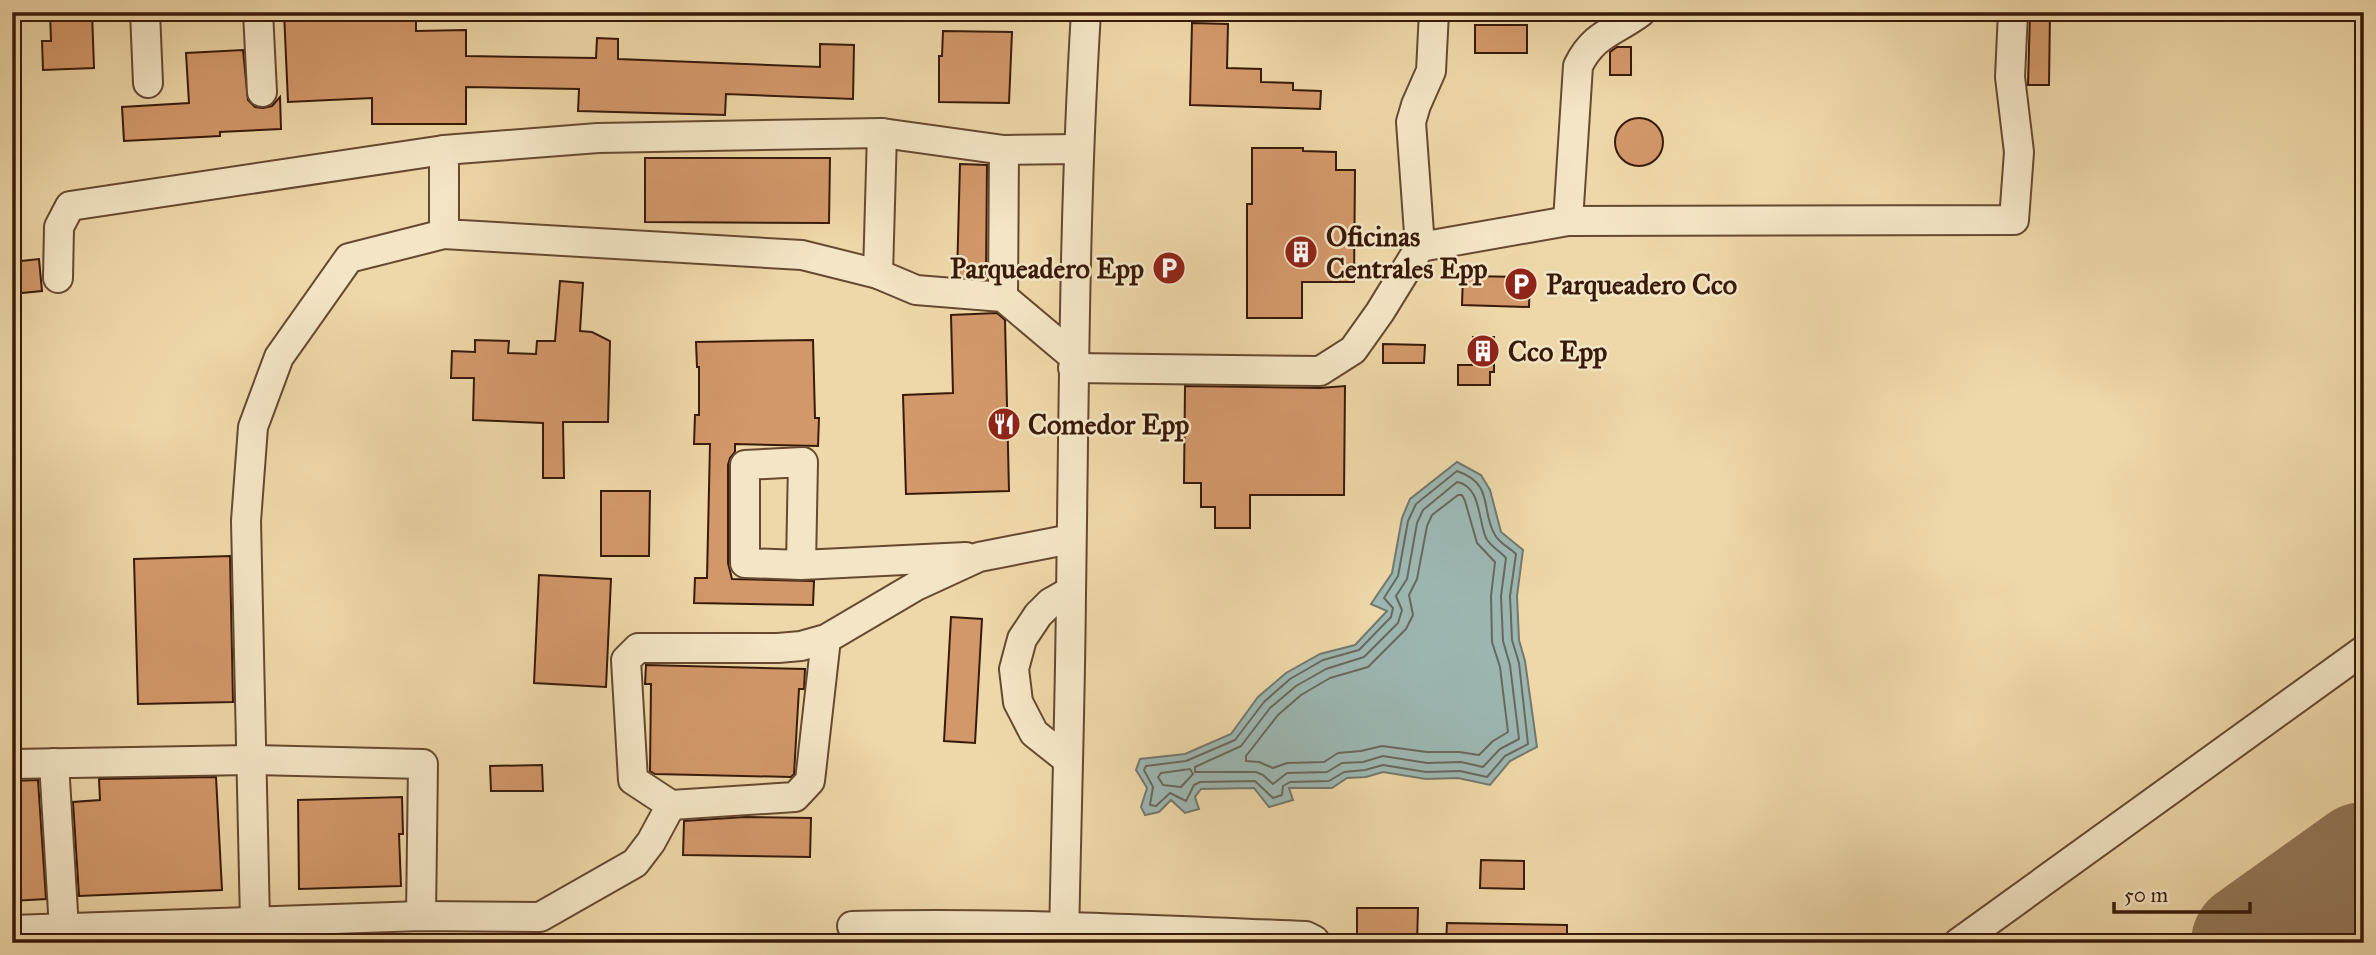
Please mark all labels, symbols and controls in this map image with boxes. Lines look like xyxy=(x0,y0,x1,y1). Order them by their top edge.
place label: Oficinas Centrales Epp xyxy=(1326,219,1487,286)
building icon: Oficinas Centrales Epp xyxy=(1282,233,1320,271)
parking icon: Parqueadero Epp xyxy=(1150,249,1188,287)
place label: Parqueadero Epp xyxy=(950,251,1144,286)
parking icon: Parqueadero Cco xyxy=(1502,265,1540,303)
place label: Parqueadero Cco xyxy=(1546,267,1737,302)
building icon: Cco Epp xyxy=(1464,332,1502,370)
place label: Cco Epp xyxy=(1508,334,1607,369)
restaurant icon: Comedor Epp xyxy=(985,405,1023,443)
place label: Comedor Epp xyxy=(1028,407,1189,442)
scale bar xyxy=(2114,871,2250,915)
text: 50 m xyxy=(2124,882,2169,908)

